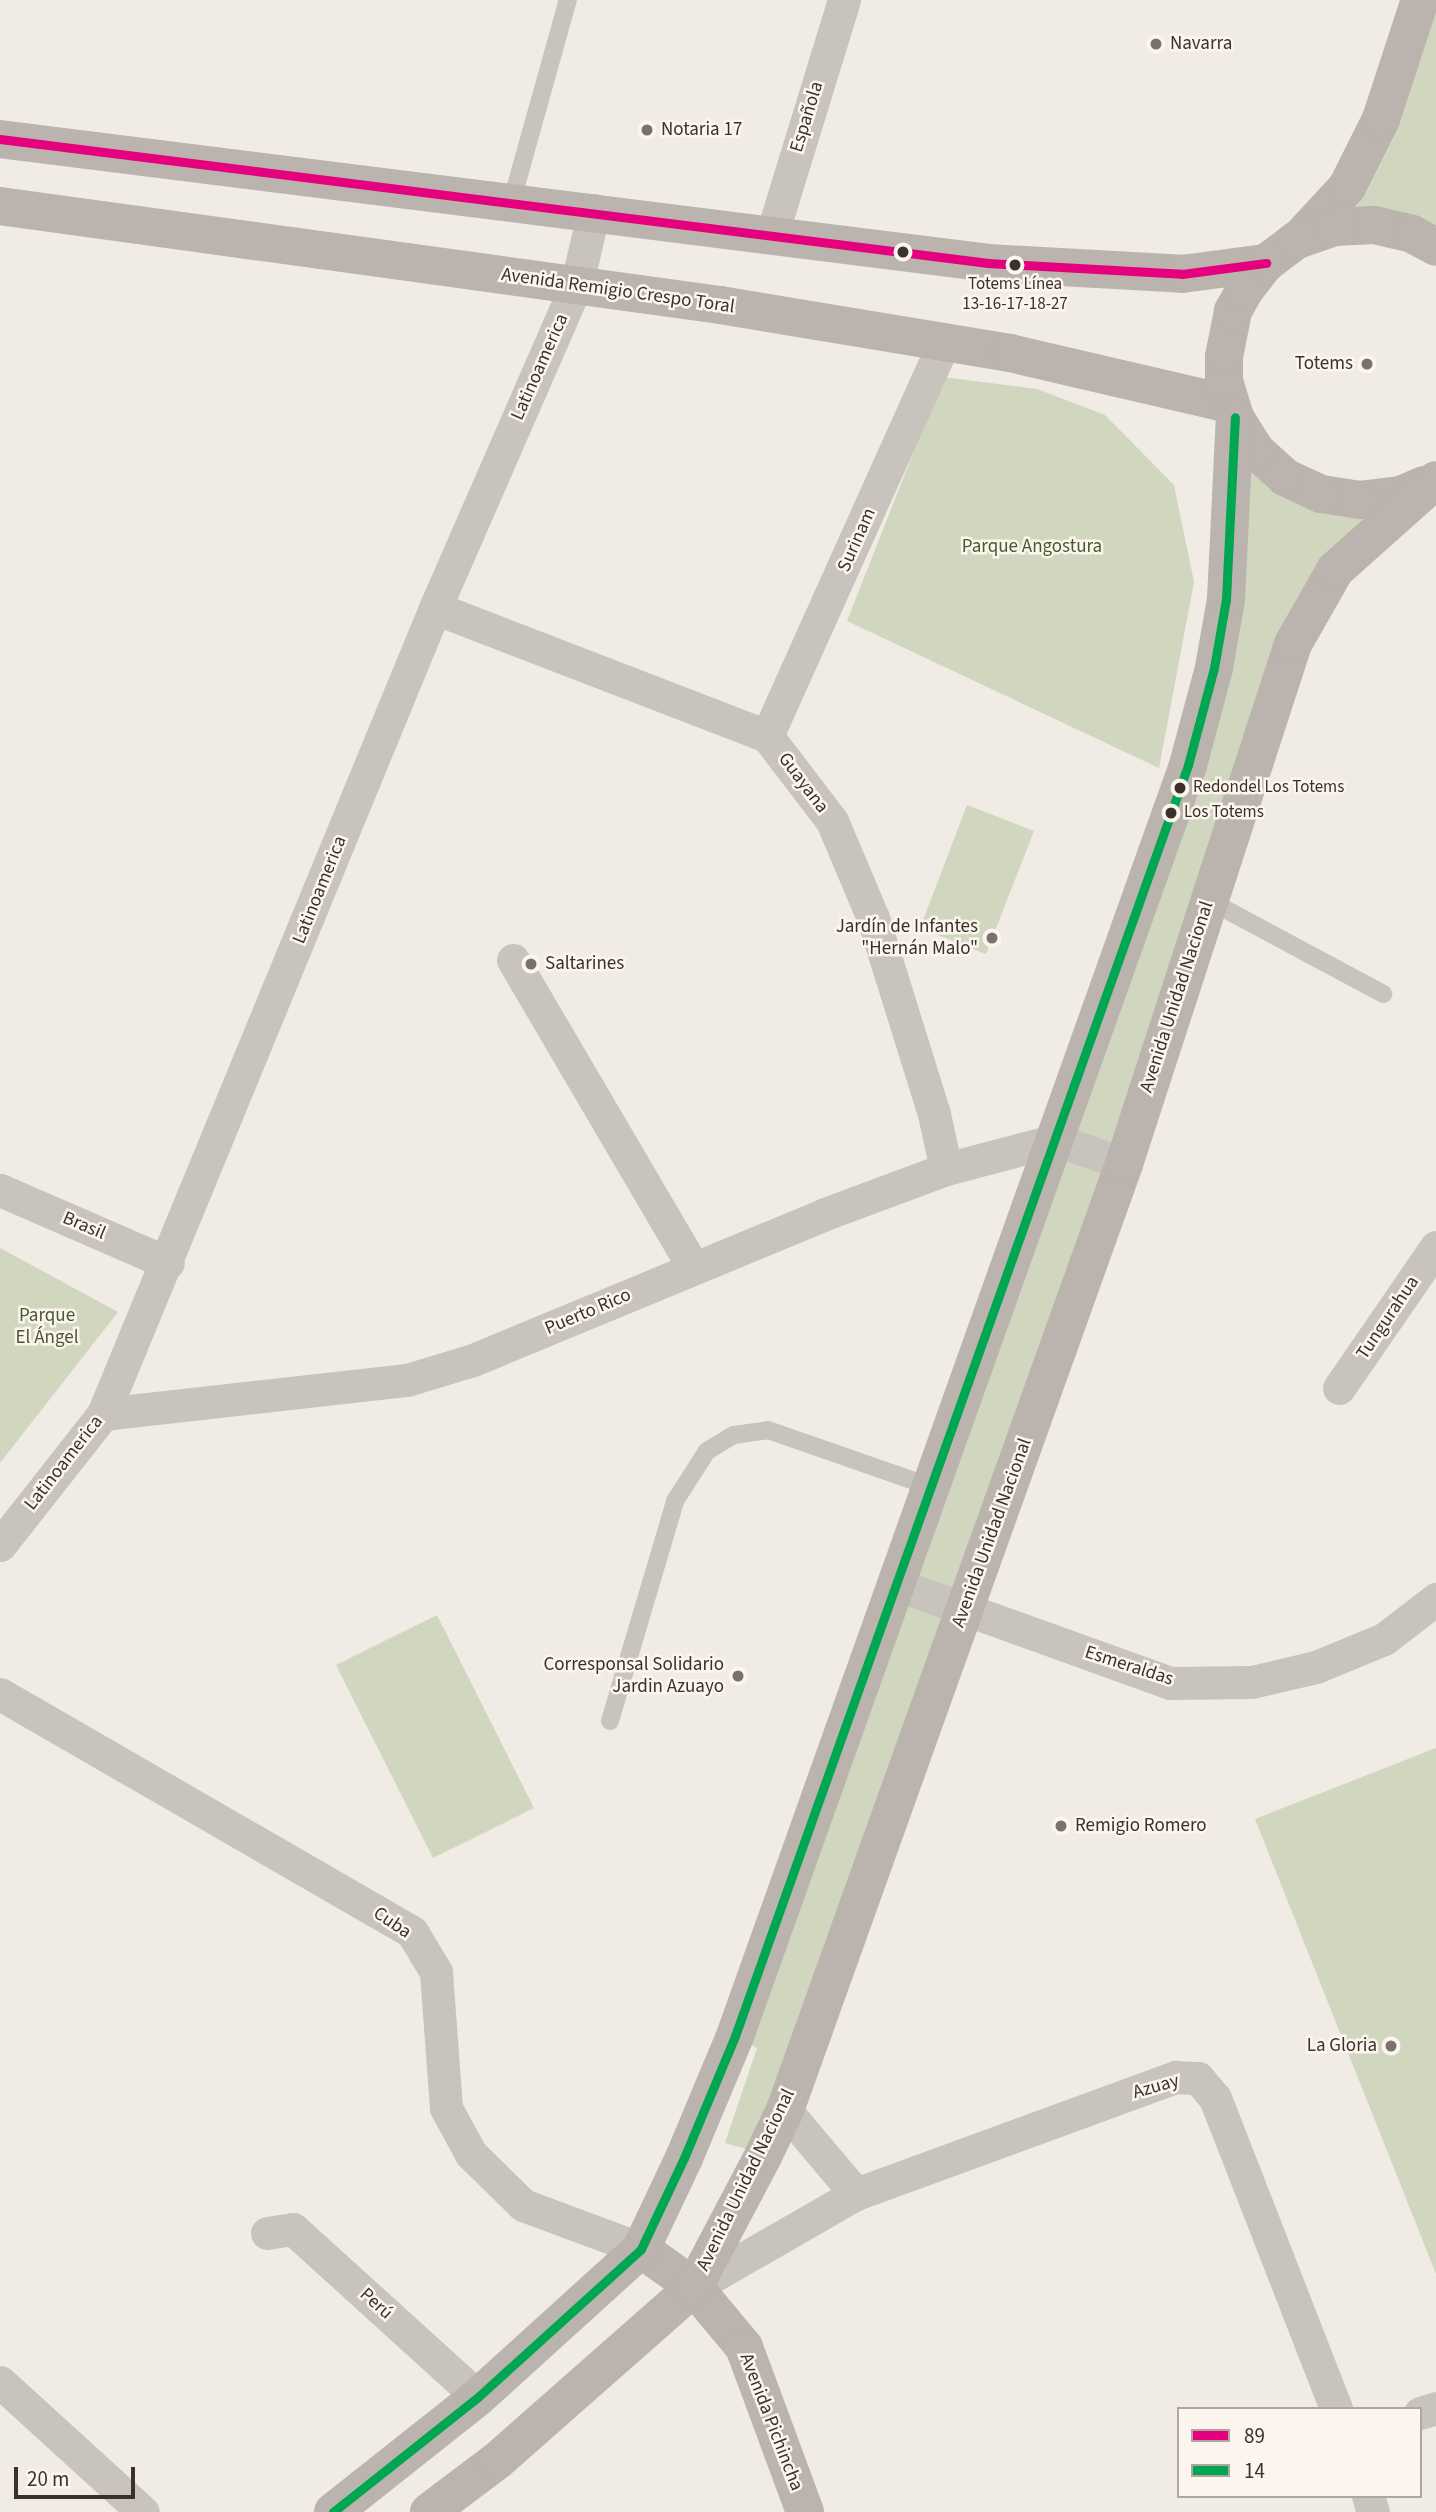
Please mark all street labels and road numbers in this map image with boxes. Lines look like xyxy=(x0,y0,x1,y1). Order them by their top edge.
street label: Española xyxy=(785,79,829,155)
street label: Avenida Remigio Crespo Toral xyxy=(500,263,736,319)
street label: Latinoamerica xyxy=(506,310,574,424)
street label: Surinam xyxy=(833,505,881,575)
street label: Guayana xyxy=(773,748,833,818)
street label: Latinoamerica xyxy=(288,833,352,947)
street label: Avenida Unidad Nacional xyxy=(1135,899,1219,1095)
street label: Brasil xyxy=(59,1207,109,1245)
street label: Tungurahua xyxy=(1352,1272,1424,1364)
street label: Puerto Rico xyxy=(541,1284,635,1340)
street label: Latinoamerica xyxy=(20,1411,108,1515)
street label: Avenida Unidad Nacional xyxy=(947,1435,1037,1631)
street label: Esmeraldas xyxy=(1082,1641,1176,1691)
street label: Cuba xyxy=(369,1902,415,1944)
street label: Azuay xyxy=(1130,2070,1182,2104)
street label: Avenida Unidad Nacional xyxy=(692,2085,800,2275)
street label: Perú xyxy=(355,2283,397,2325)
street label: Avenida Pichincha xyxy=(734,2350,808,2494)

